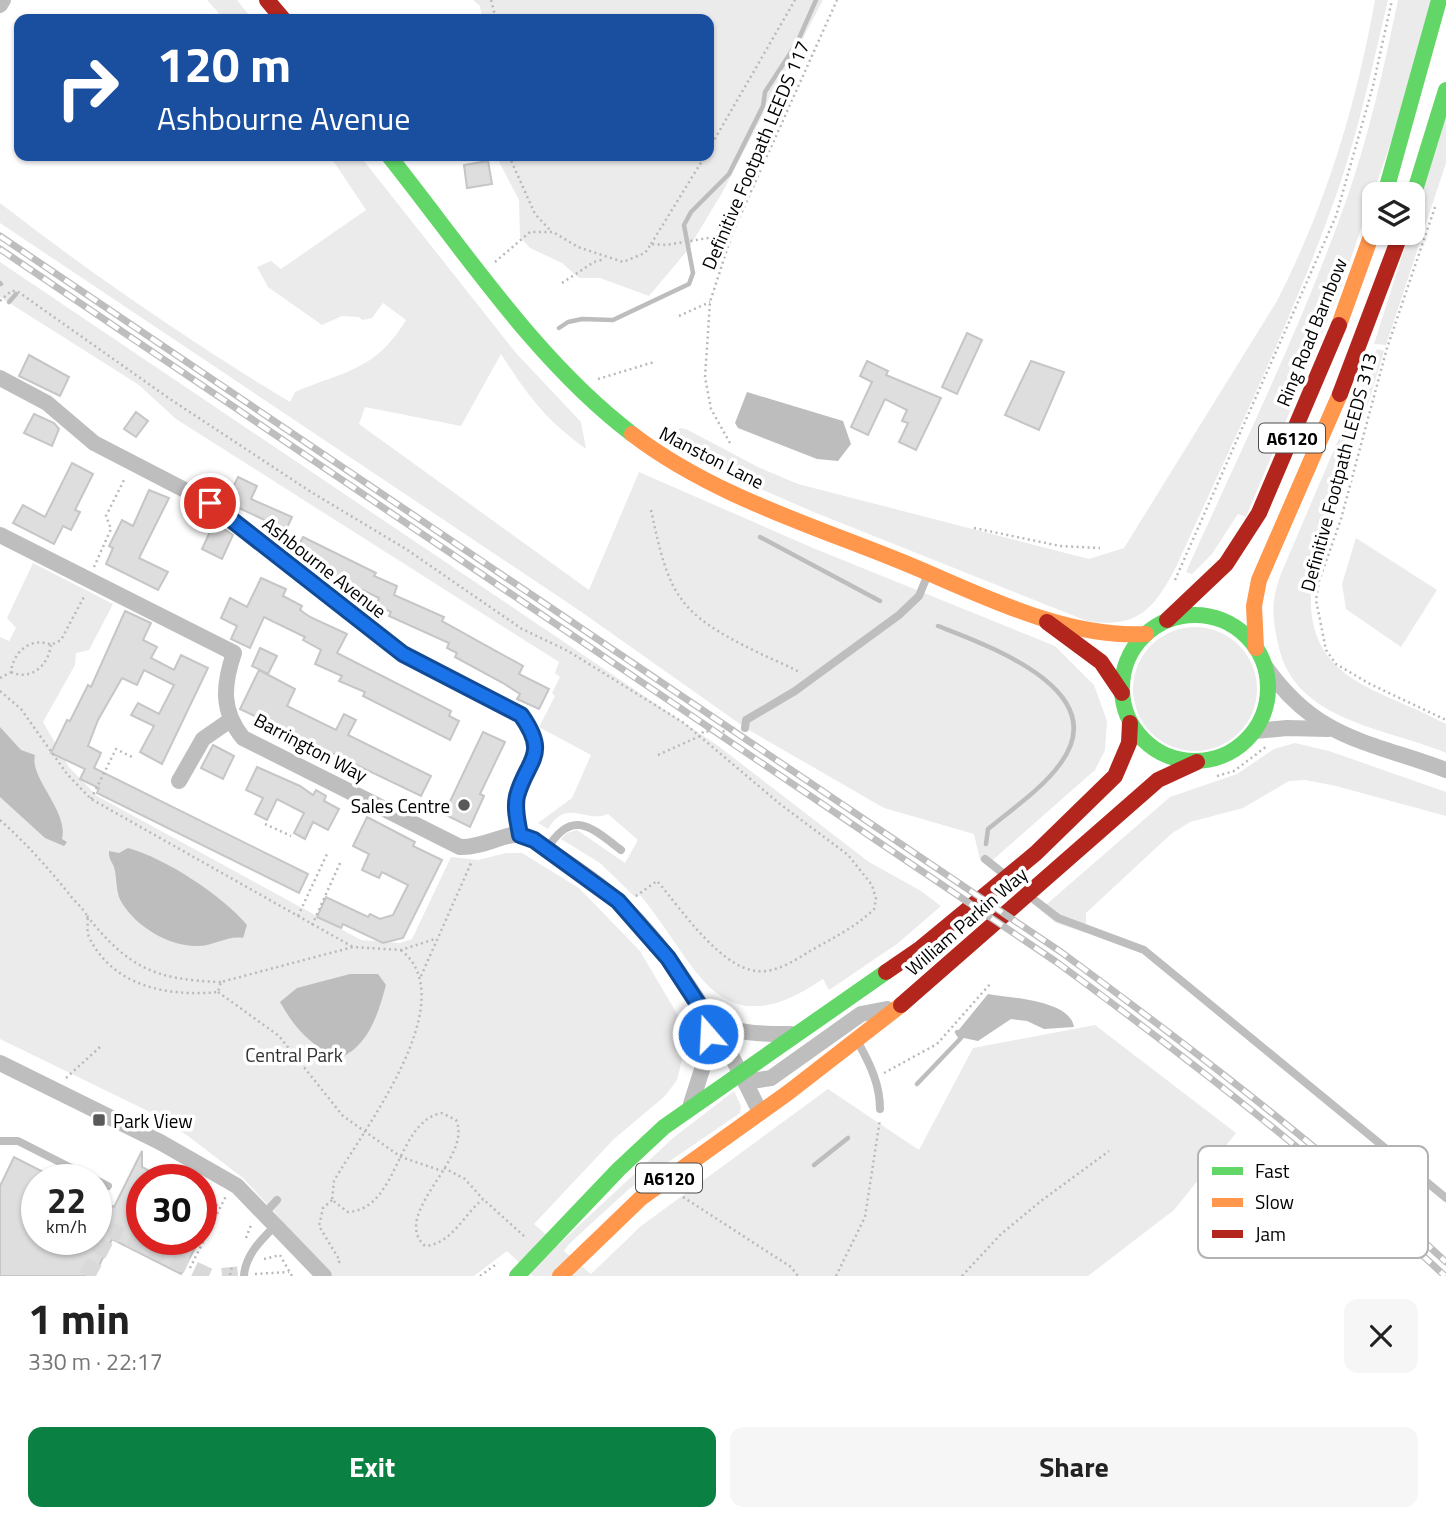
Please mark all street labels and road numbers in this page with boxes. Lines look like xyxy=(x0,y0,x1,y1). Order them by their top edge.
street label: Definitive Footpath LEEDS 117 xyxy=(694,36,816,274)
street label: Ring Road Barnbow xyxy=(1268,253,1354,411)
street label: Definitive Footpath LEEDS 313 xyxy=(1292,349,1384,595)
street label: Manston Lane xyxy=(655,418,769,496)
road number: A6120 xyxy=(1259,424,1325,452)
street label: Ashbourne Avenue xyxy=(257,509,393,625)
street label: Barrington Way xyxy=(249,705,373,789)
street label: William Parkin Way xyxy=(899,860,1033,982)
road number: A6120 xyxy=(636,1163,702,1192)

